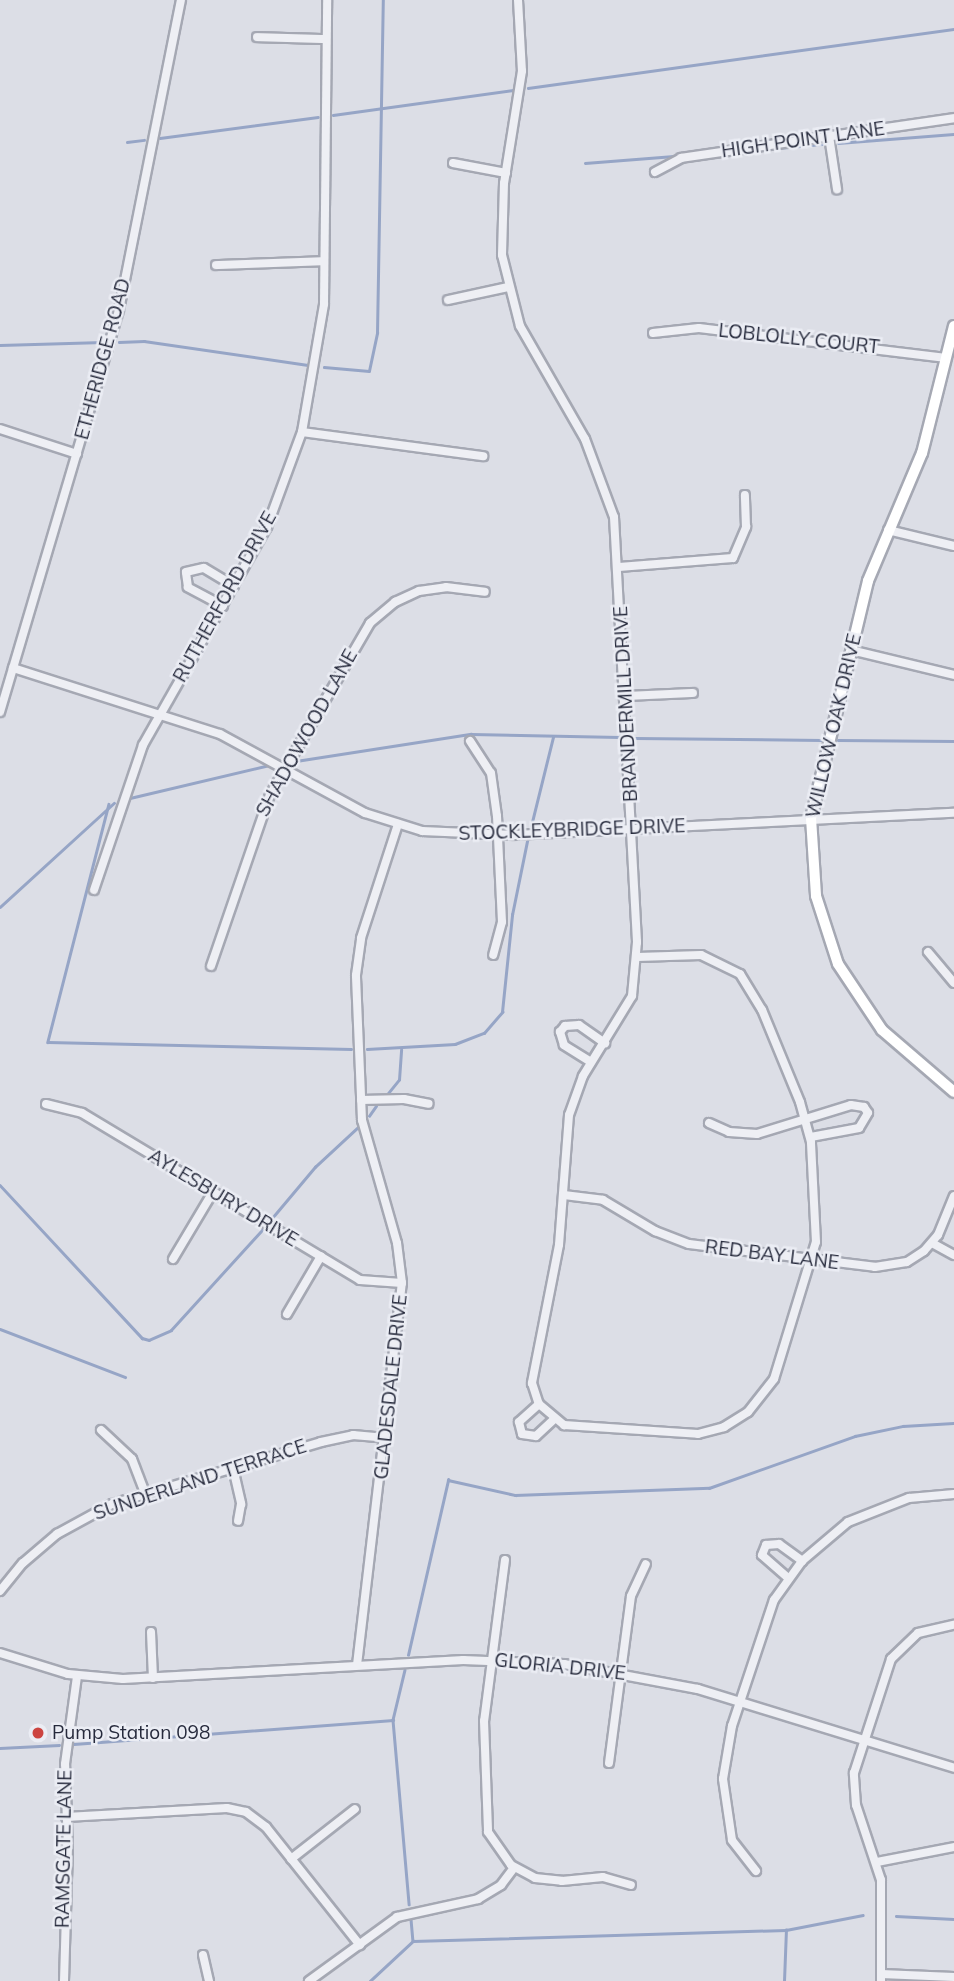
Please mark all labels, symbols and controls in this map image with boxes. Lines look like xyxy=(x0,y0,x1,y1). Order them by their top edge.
street label: HIGH POINT LANE xyxy=(720,117,886,163)
street label: ETHERIDGE ROAD xyxy=(70,276,136,442)
street label: LOBLOLLY COURT xyxy=(717,319,881,359)
street label: RUTHERFORD DRIVE xyxy=(169,508,281,686)
street label: BRANDERMILL DRIVE xyxy=(609,605,643,803)
street label: WILLOW OAK DRIVE xyxy=(802,632,866,820)
street label: SHADOWOOD LANE xyxy=(252,645,362,821)
street label: STOCKLEYBRIDGE DRIVE xyxy=(458,815,686,845)
street label: AYLESBURY DRIVE xyxy=(144,1144,302,1252)
street label: RED BAY LANE xyxy=(704,1235,840,1275)
street label: GLADESDALE DRIVE xyxy=(370,1293,412,1481)
street label: SUNDERLAND TERRACE xyxy=(91,1435,309,1525)
street label: GLORIA DRIVE xyxy=(493,1649,627,1685)
place label: Pump Station 098 xyxy=(52,1722,210,1744)
marker: Pump Station 098 xyxy=(30,1725,46,1741)
street label: RAMSGATE LANE xyxy=(51,1770,77,1928)

